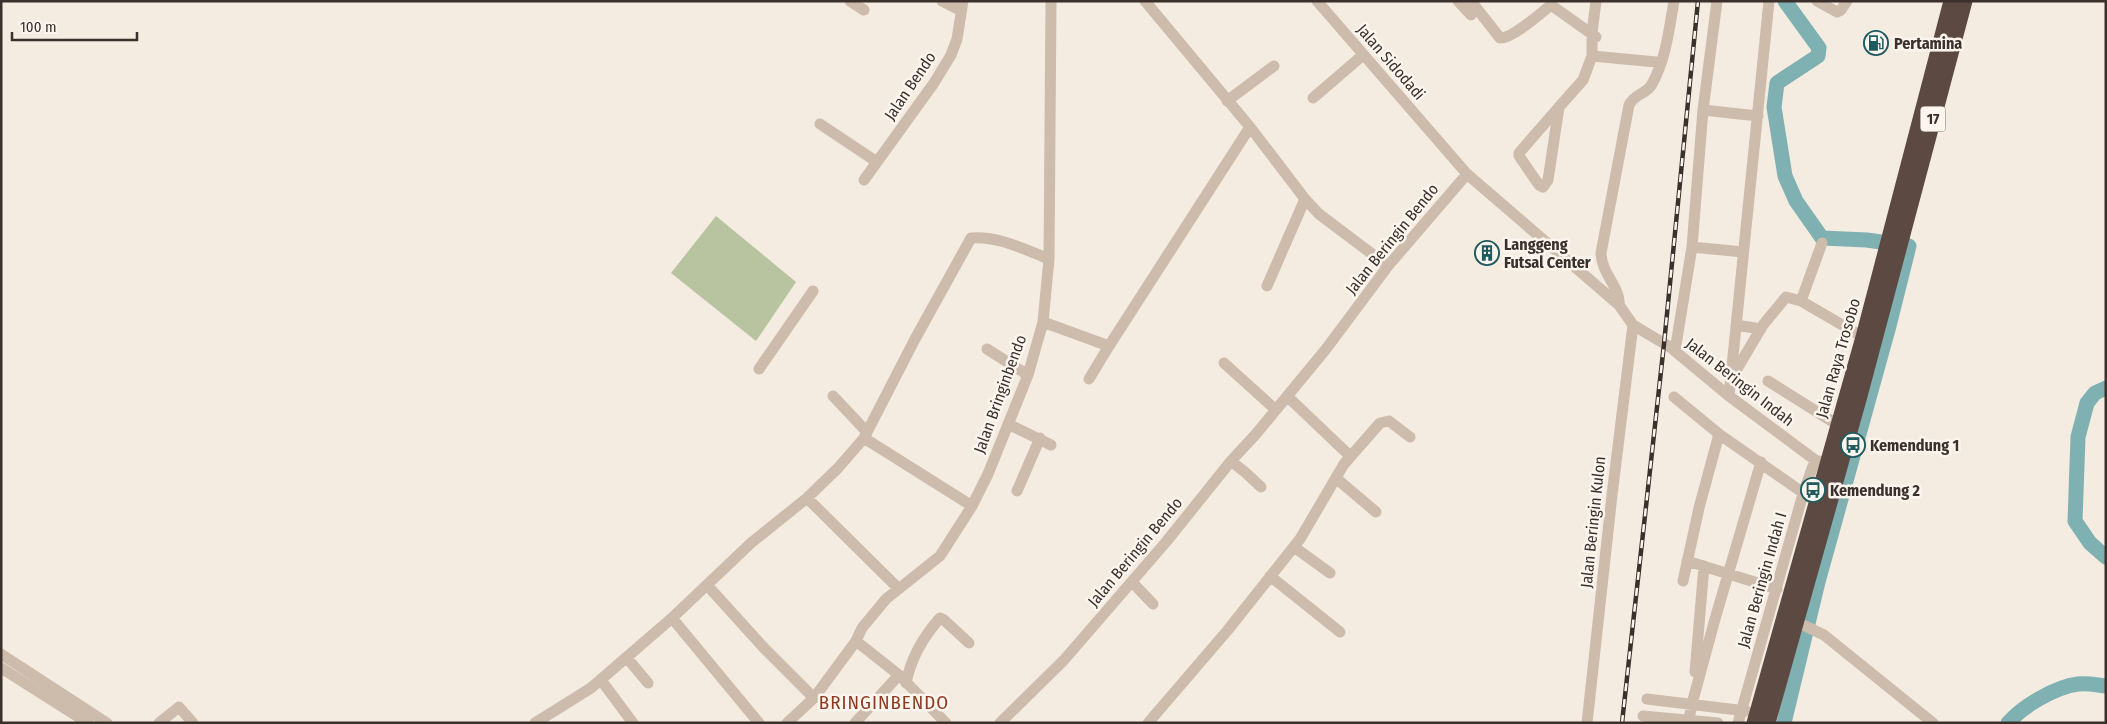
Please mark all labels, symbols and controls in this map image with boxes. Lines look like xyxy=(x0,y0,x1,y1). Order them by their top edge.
scale bar xyxy=(12,10,138,42)
text: 100 m xyxy=(20,18,57,36)
street label: Jalan Sidodadi xyxy=(1353,20,1429,104)
fuel station icon: Pertamina xyxy=(1863,30,1889,56)
place label: Pertamina xyxy=(1894,34,1962,53)
street label: Jalan Bendo xyxy=(880,48,940,124)
road number: 17 xyxy=(1920,106,1946,132)
street label: Jalan Beringin Bendo xyxy=(1342,180,1442,298)
place label: Langgeng Futsal Center xyxy=(1504,235,1591,272)
building icon: Langgeng Futsal Center xyxy=(1474,240,1500,266)
street label: Jalan Raya Trosobo xyxy=(1812,296,1864,420)
street label: Jalan Bringinbendo xyxy=(970,332,1030,456)
street label: Jalan Beringin Indah xyxy=(1682,334,1798,430)
bus stop icon: Kemendung 1 xyxy=(1840,432,1866,458)
place label: Kemendung 1 xyxy=(1870,436,1959,455)
street label: Jalan Beringin Kulon xyxy=(1577,455,1609,589)
bus stop icon: Kemendung 2 xyxy=(1800,477,1826,503)
place label: Kemendung 2 xyxy=(1830,481,1921,500)
street label: Jalan Beringin Bendo xyxy=(1084,494,1186,610)
street label: Jalan Beringin Indah I xyxy=(1734,510,1790,650)
district label: BRINGINBENDO xyxy=(819,691,949,714)

